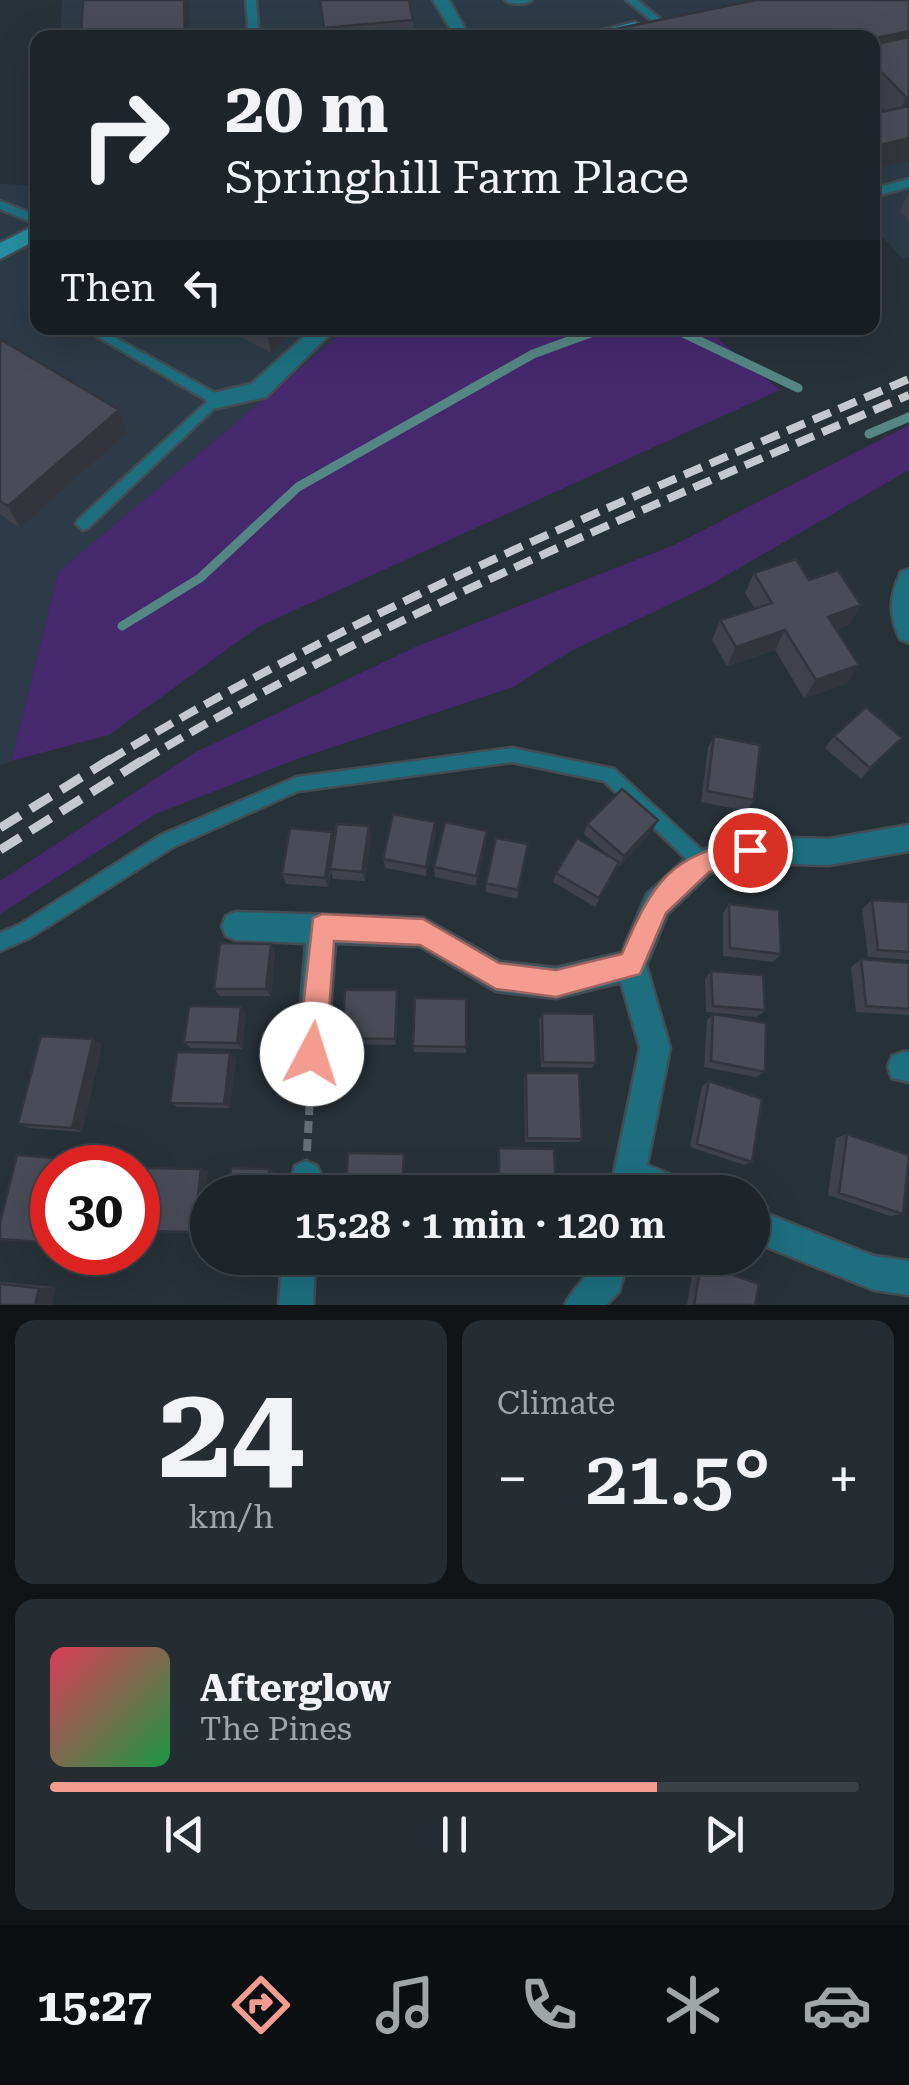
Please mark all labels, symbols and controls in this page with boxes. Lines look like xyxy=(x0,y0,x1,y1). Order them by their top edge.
text: 20 m xyxy=(225,67,389,149)
icon: right xyxy=(60,70,190,200)
text: Springhill Farm Place xyxy=(225,151,689,204)
icon: left xyxy=(175,260,230,315)
text: Then xyxy=(60,266,155,310)
pin xyxy=(708,808,793,893)
icon: arrive xyxy=(723,823,778,878)
position arrow xyxy=(260,1002,364,1106)
speed limit sign: 30 xyxy=(30,1145,160,1275)
text: 15:28 · 1 min · 120 m xyxy=(295,1203,666,1247)
text: 24 xyxy=(158,1356,304,1509)
text: Climate xyxy=(497,1384,615,1422)
text: 21.5° xyxy=(585,1434,771,1522)
text: − xyxy=(497,1447,528,1511)
text: + xyxy=(828,1447,859,1511)
text: km/h xyxy=(188,1498,274,1536)
text: Afterglow xyxy=(200,1666,391,1710)
text: The Pines xyxy=(200,1710,352,1748)
icon: previous xyxy=(157,1807,212,1862)
icon: pause xyxy=(427,1807,482,1862)
icon: next xyxy=(697,1807,752,1862)
icon: directions xyxy=(226,1970,296,2040)
icon: music xyxy=(370,1970,440,2040)
icon: phone xyxy=(514,1970,584,2040)
icon: climate xyxy=(658,1970,728,2040)
icon: car xyxy=(802,1970,872,2040)
text: 15:27 xyxy=(37,1979,152,2032)

